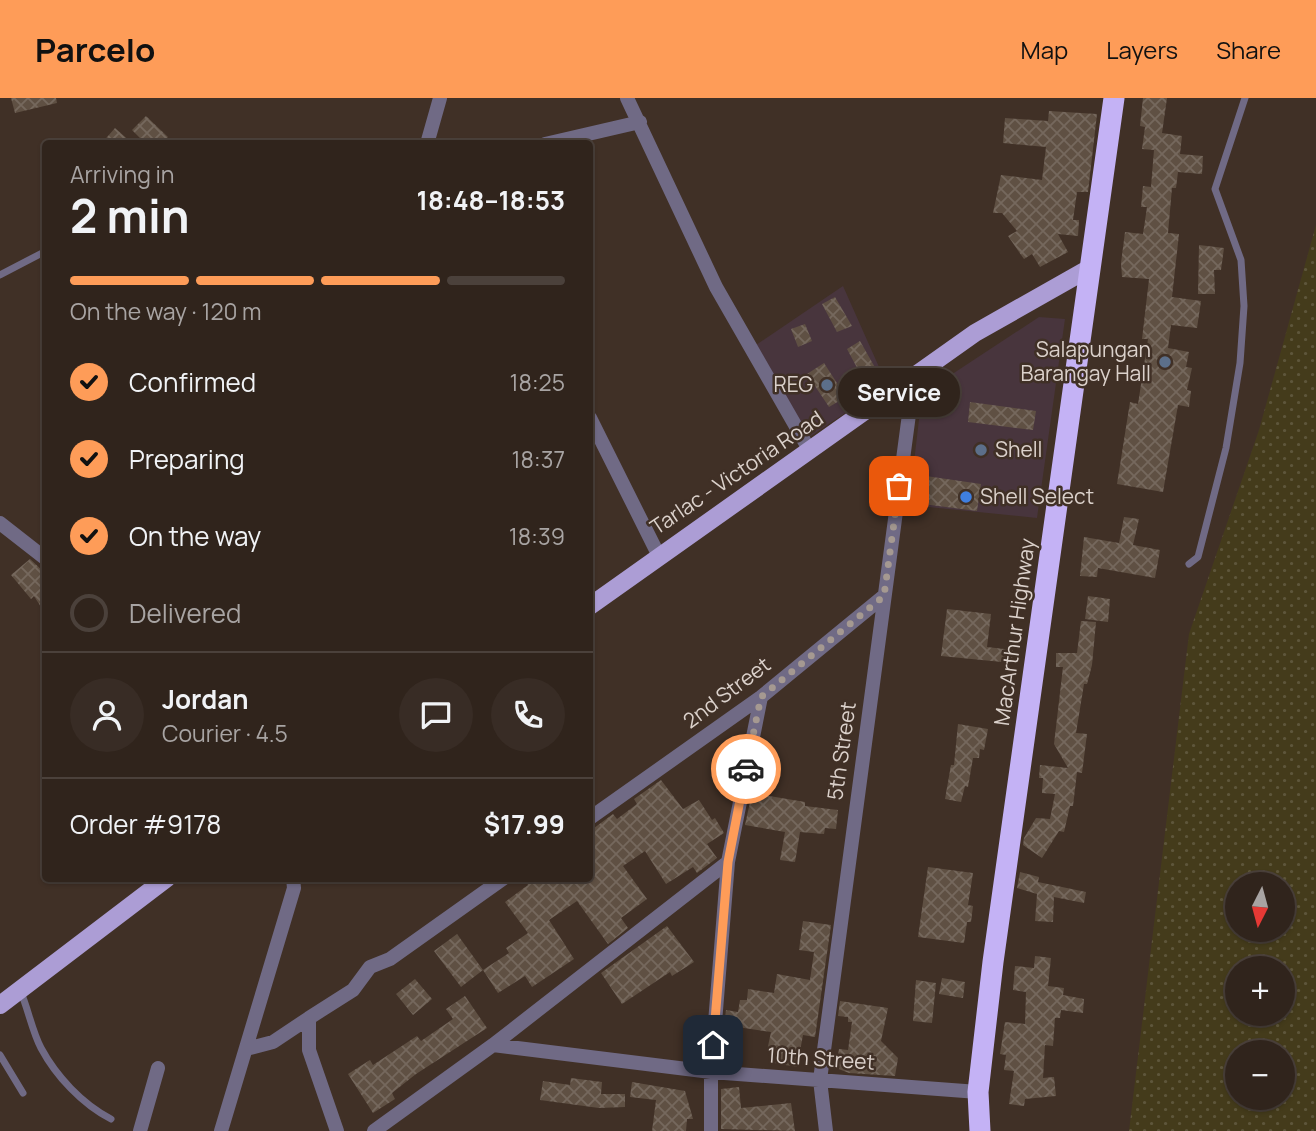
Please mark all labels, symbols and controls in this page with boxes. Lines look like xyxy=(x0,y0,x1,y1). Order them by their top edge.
text: Parcelo xyxy=(35,27,156,72)
text: Map xyxy=(1021,33,1068,66)
text: Layers xyxy=(1106,33,1178,66)
text: Share xyxy=(1216,33,1281,66)
text: Arriving in xyxy=(70,158,175,190)
text: 18:48–18:53 xyxy=(417,182,565,218)
text: 2 min xyxy=(70,184,190,247)
text: On the way · 120 m xyxy=(70,295,262,327)
place label: Salapungan Barangay Hall xyxy=(1021,335,1151,387)
marker: Salapungan Barangay Hall xyxy=(1157,354,1173,370)
icon: check xyxy=(70,363,108,401)
text: Confirmed xyxy=(129,364,256,400)
text: 18:25 xyxy=(509,366,565,398)
callout: Service xyxy=(838,367,960,416)
place label: REG xyxy=(774,370,813,398)
text: Service xyxy=(857,376,941,408)
marker: REG xyxy=(819,377,835,393)
street label: Tarlac - Victoria Road xyxy=(644,404,828,541)
place label: Shell xyxy=(995,435,1043,463)
icon: check xyxy=(70,440,108,478)
text: Preparing xyxy=(129,441,245,477)
marker: Shell xyxy=(973,442,989,458)
text: 18:37 xyxy=(512,443,565,475)
pin xyxy=(869,456,929,516)
icon: bag xyxy=(880,467,918,505)
place label: Shell Select xyxy=(980,482,1094,510)
marker: Shell Select xyxy=(958,489,974,505)
icon: check xyxy=(70,517,108,555)
text: On the way xyxy=(129,518,261,554)
text: 18:39 xyxy=(509,520,565,552)
street label: MacArthur Highway xyxy=(987,536,1041,727)
text: Delivered xyxy=(129,595,241,631)
street label: 2nd Street xyxy=(677,650,776,734)
button: person xyxy=(70,678,144,752)
button: chat xyxy=(399,678,473,752)
button: phone xyxy=(491,678,565,752)
text: Jordan xyxy=(162,681,248,717)
street label: 5th Street xyxy=(820,700,862,802)
text: Courier · 4.5 xyxy=(162,717,288,749)
courier xyxy=(711,734,781,804)
icon: car xyxy=(727,750,765,788)
text: Order #9178 xyxy=(70,806,221,842)
text: $17.99 xyxy=(484,806,565,842)
north arrow xyxy=(1225,872,1295,942)
map controls xyxy=(1225,872,1295,1110)
button: + xyxy=(1225,956,1295,1026)
pin xyxy=(683,1015,743,1075)
icon: home xyxy=(694,1026,732,1064)
street label: 10th Street xyxy=(766,1040,876,1076)
button: − xyxy=(1225,1040,1295,1110)

